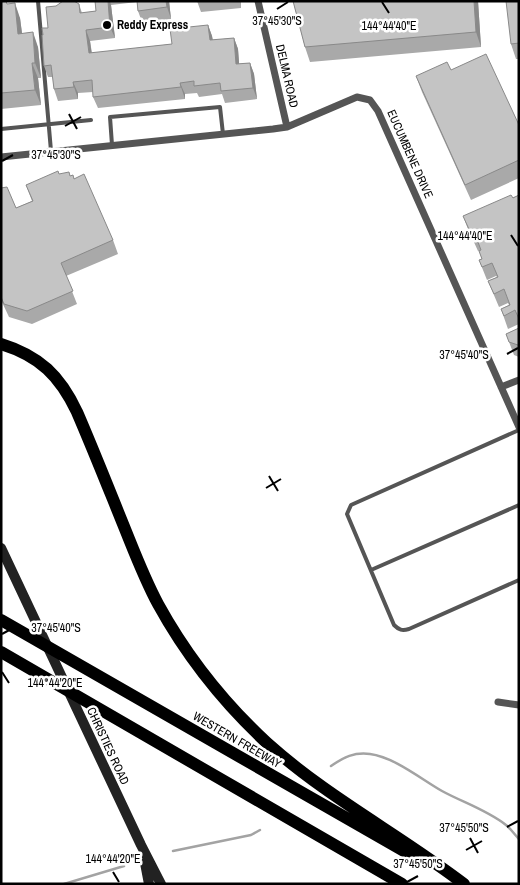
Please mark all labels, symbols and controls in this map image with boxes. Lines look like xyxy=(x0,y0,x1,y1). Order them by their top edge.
text: 37°45'30"S xyxy=(252,13,302,29)
place label: Reddy Express xyxy=(117,17,189,33)
text: 144°44'40"E xyxy=(361,18,417,34)
marker: Reddy Express xyxy=(101,19,113,31)
street label: DELMA ROAD xyxy=(272,43,302,109)
street label: EUCUMBENE DRIVE xyxy=(383,107,437,201)
text: 37°45'30"S xyxy=(31,147,81,163)
text: 144°44'40"E xyxy=(437,228,493,244)
text: 37°45'40"S xyxy=(439,347,489,363)
text: 37°45'40"S xyxy=(31,620,81,636)
text: 144°44'20"E xyxy=(27,675,83,691)
street label: CHRISTIES ROAD xyxy=(83,705,133,787)
street label: WESTERN FREEWAY xyxy=(190,708,284,772)
text: 37°45'50"S xyxy=(439,820,489,836)
text: 144°44'20"E xyxy=(85,851,141,867)
text: 37°45'50"S xyxy=(393,856,443,872)

